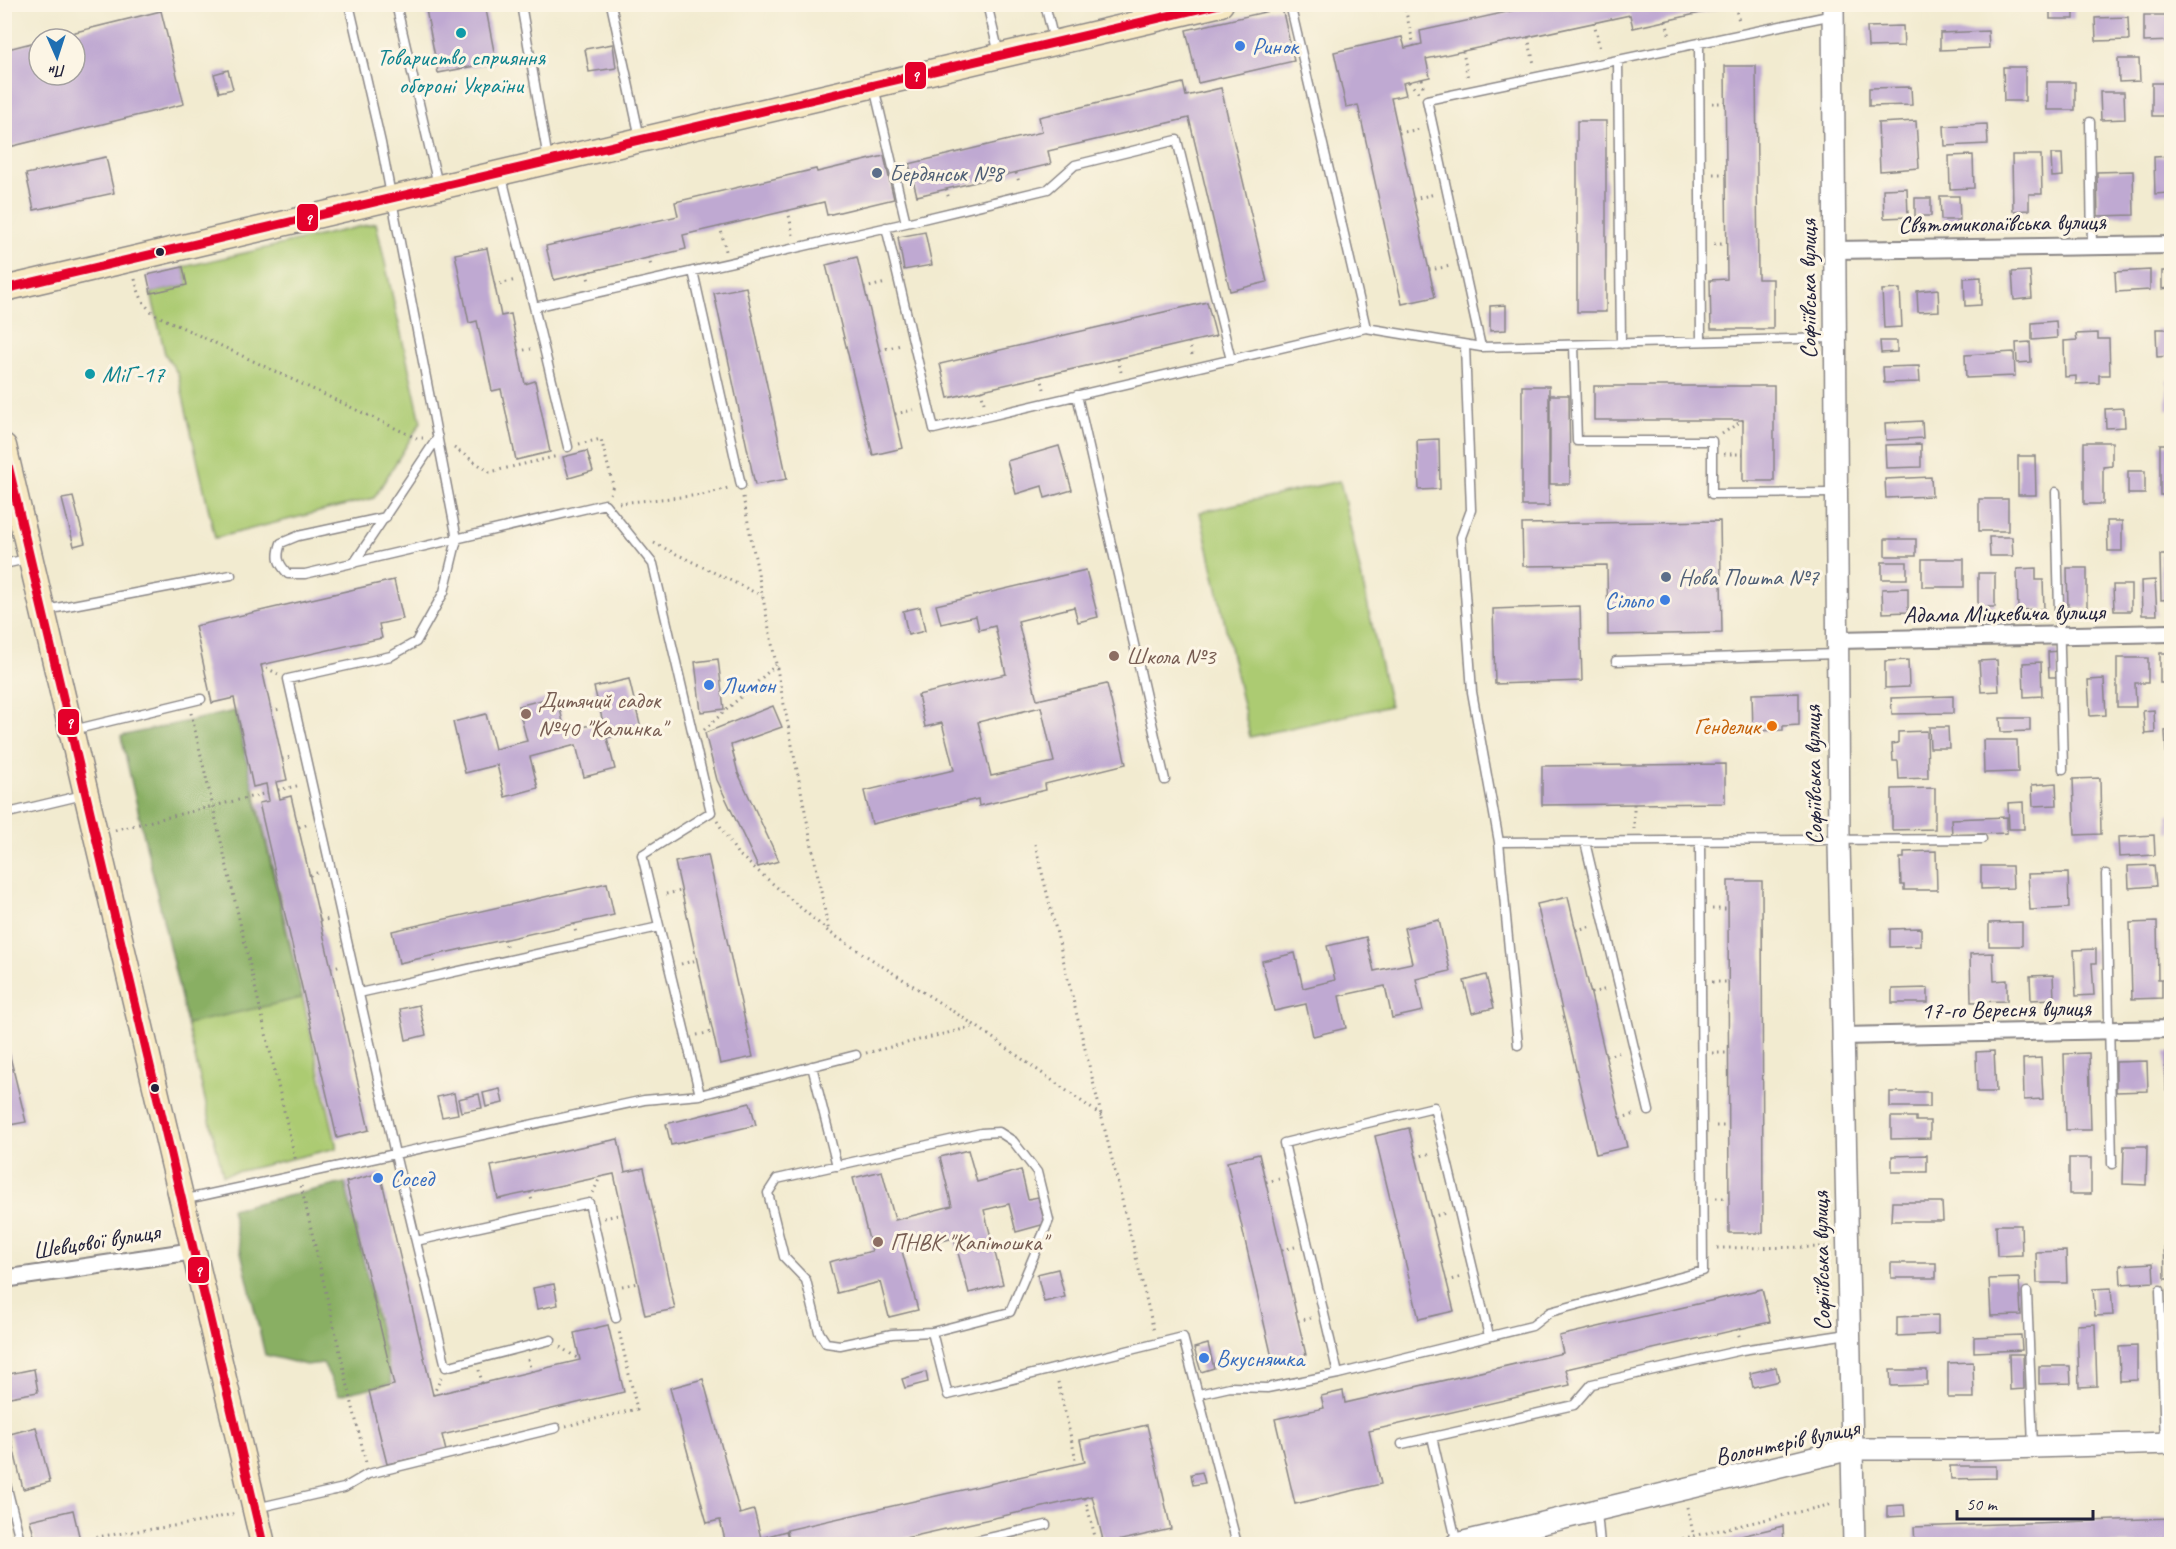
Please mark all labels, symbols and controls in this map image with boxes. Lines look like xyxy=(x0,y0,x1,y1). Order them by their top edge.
marker: Товариство сприяння обороні України xyxy=(454,26,468,40)
north arrow xyxy=(27,27,87,87)
place label: Ринок xyxy=(1252,31,1300,61)
marker: Ринок xyxy=(1233,39,1247,53)
place label: Товариство сприяння обороні України xyxy=(377,42,547,100)
text: Пн xyxy=(48,61,67,81)
line badge: 9 xyxy=(904,61,927,90)
text: 9 xyxy=(911,66,920,86)
place label: Бердянськ №8 xyxy=(889,158,1005,188)
marker: Бердянськ №8 xyxy=(870,166,884,180)
line badge: 9 xyxy=(296,203,319,232)
street label: Святомиколаївська вулиця xyxy=(1898,206,2107,240)
text: 9 xyxy=(304,209,313,229)
street label: Софіївська вулиця xyxy=(1793,218,1823,359)
unlabelled marker xyxy=(154,246,166,258)
place label: МіГ-17 xyxy=(102,359,166,389)
marker: МіГ-17 xyxy=(83,367,97,381)
place label: Нова Пошта №7 xyxy=(1678,562,1820,592)
marker: Нова Пошта №7 xyxy=(1659,570,1673,584)
place label: Сільпо xyxy=(1605,585,1655,615)
marker: Сільпо xyxy=(1658,593,1672,607)
street label: Адама Міцкевича вулиця xyxy=(1903,596,2107,630)
place label: Школа №3 xyxy=(1126,641,1218,671)
marker: Школа №3 xyxy=(1107,649,1121,663)
place label: Лимон xyxy=(721,670,776,700)
marker: Лимон xyxy=(702,678,716,692)
place label: Дитячий садок №40 "Калинка" xyxy=(538,685,671,743)
street label: Софіївська вулиця xyxy=(1797,704,1829,845)
marker: Дитячий садок №40 "Калинка" xyxy=(519,707,533,721)
line badge: 9 xyxy=(57,708,80,736)
place label: Генделик xyxy=(1694,711,1762,741)
text: 9 xyxy=(65,713,74,733)
marker: Генделик xyxy=(1765,719,1779,733)
street label: 17-го Вересня вулиця xyxy=(1921,992,2093,1025)
unlabelled marker xyxy=(149,1082,161,1094)
place label: Сосед xyxy=(390,1163,436,1193)
marker: Сосед xyxy=(371,1171,385,1185)
street label: Софіївська вулиця xyxy=(1805,1190,1837,1331)
street label: Шевцової вулиця xyxy=(30,1216,163,1266)
place label: ПНВК "Капітошка" xyxy=(890,1227,1052,1257)
marker: ПНВК "Капітошка" xyxy=(871,1235,885,1249)
line badge: 9 xyxy=(187,1256,210,1284)
text: 9 xyxy=(194,1261,203,1281)
place label: Вкусняшка xyxy=(1216,1343,1306,1373)
marker: Вкусняшка xyxy=(1197,1351,1211,1365)
street label: Волонтерів вулиця xyxy=(1712,1412,1863,1472)
scale bar xyxy=(1957,1483,2094,1521)
text: 50 m xyxy=(1966,1493,1999,1515)

